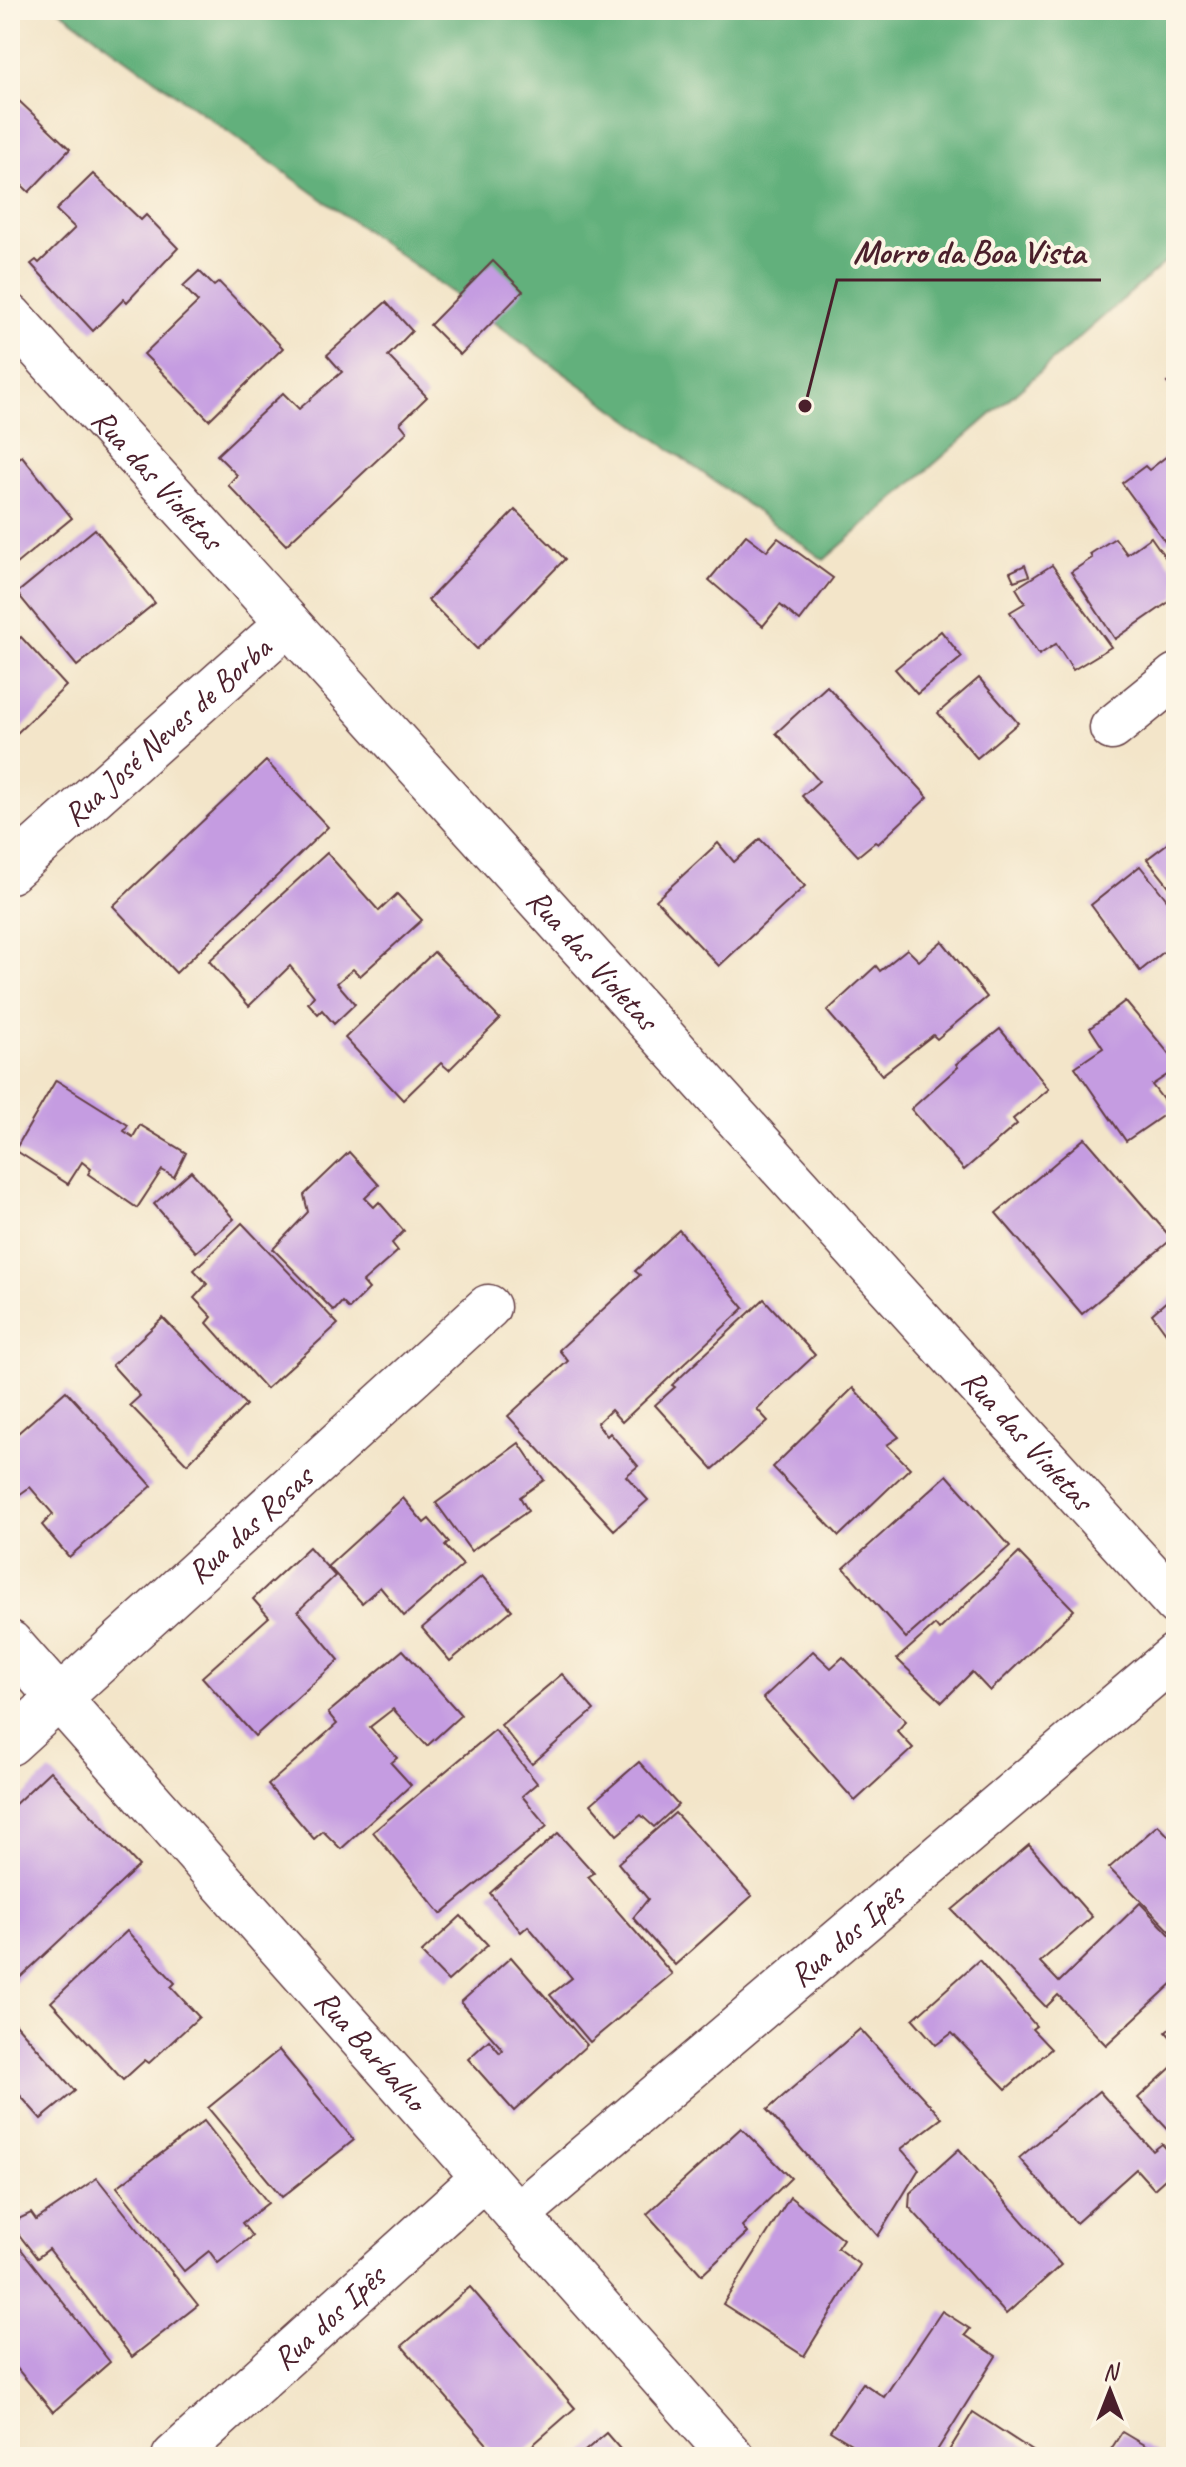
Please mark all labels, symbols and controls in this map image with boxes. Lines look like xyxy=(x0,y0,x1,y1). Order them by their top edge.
callout: Morro da Boa Vista xyxy=(837,222,1101,280)
text: Morro da Boa Vista xyxy=(853,230,1088,273)
street label: Rua das Violetas xyxy=(83,400,233,560)
street label: Rua José Neves de Borba xyxy=(54,627,281,835)
street label: Rua das Violetas xyxy=(518,880,669,1041)
street label: Rua das Violetas xyxy=(953,1360,1104,1521)
street label: Rua das Rosas xyxy=(178,1455,323,1593)
street label: Rua dos Ipês xyxy=(781,1874,915,1996)
street label: Rua Barbalho xyxy=(306,1981,438,2122)
street label: Rua dos Ipês xyxy=(264,2255,396,2379)
north arrow xyxy=(1070,2351,1150,2431)
text: N xyxy=(1103,2358,1120,2386)

